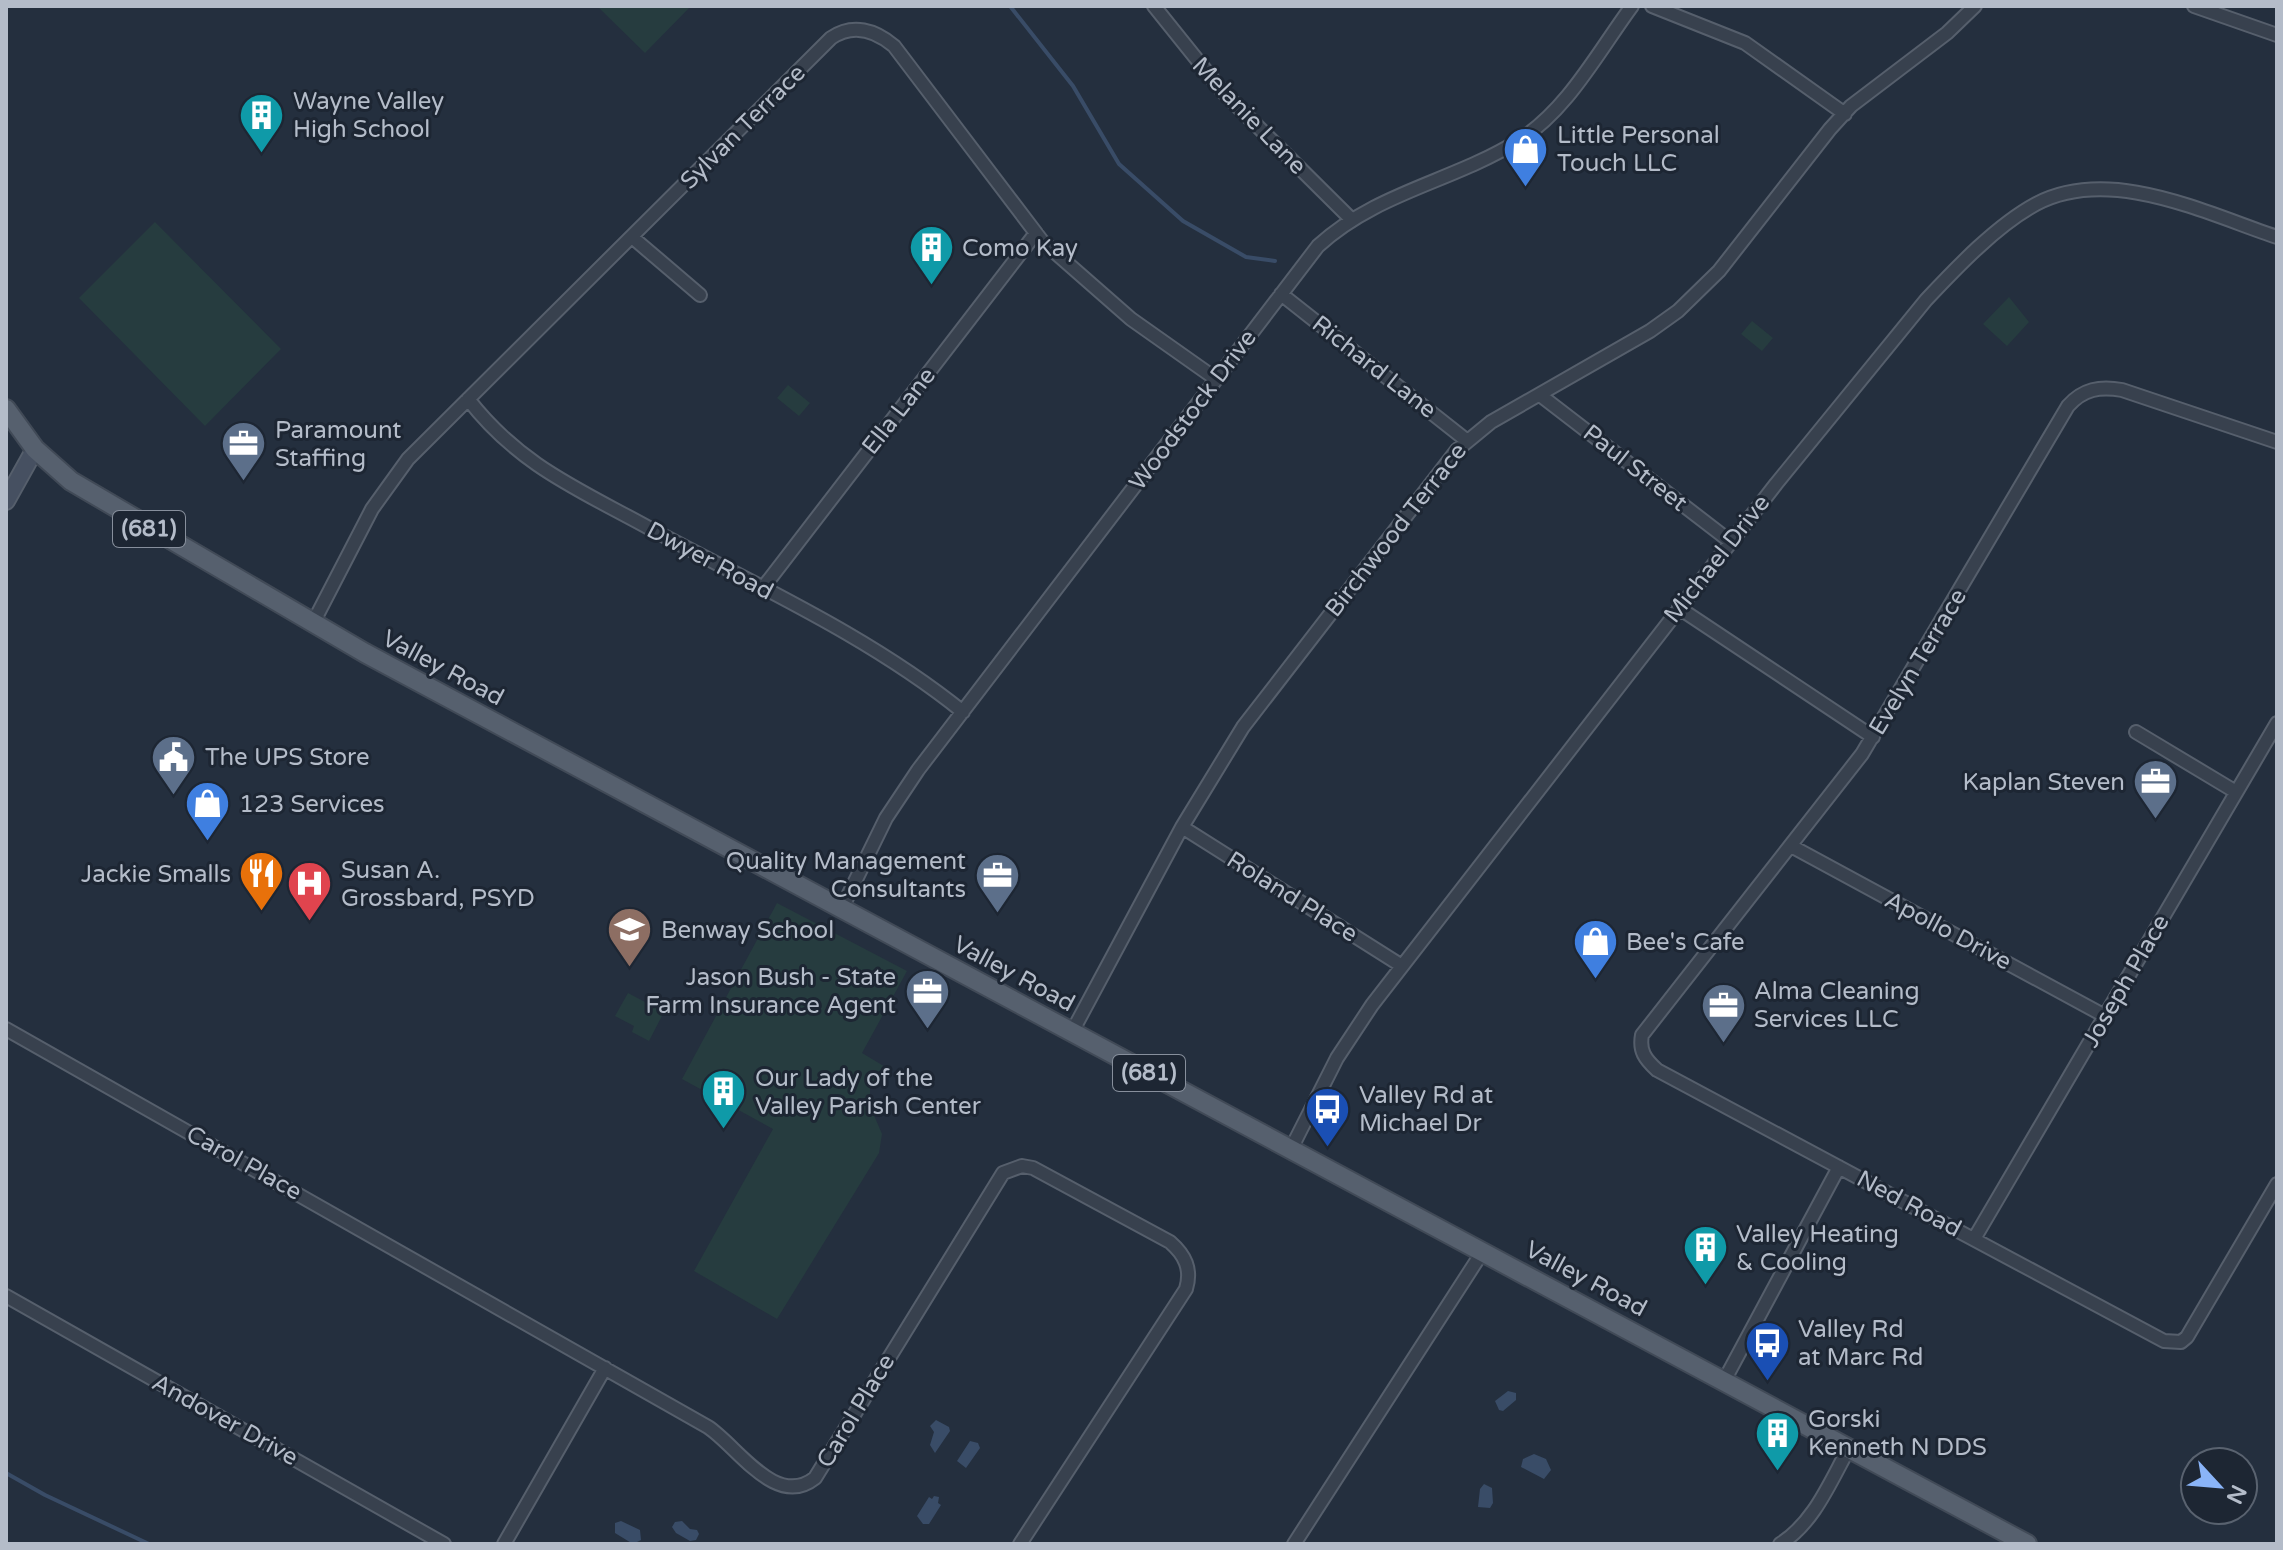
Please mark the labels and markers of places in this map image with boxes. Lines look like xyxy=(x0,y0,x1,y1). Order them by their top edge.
place label: Wayne Valley High School xyxy=(293,87,444,144)
building icon: Wayne Valley High School xyxy=(238,91,286,154)
place label: Little Personal Touch LLC xyxy=(1557,121,1720,178)
shop icon: Little Personal Touch LLC xyxy=(1502,125,1550,188)
building icon: Como Kay xyxy=(907,224,955,287)
place label: Como Kay xyxy=(962,234,1078,263)
place label: Paramount Staffing xyxy=(275,416,401,473)
office icon: Paramount Staffing xyxy=(220,420,268,483)
public building icon: The UPS Store xyxy=(150,733,198,796)
place label: The UPS Store xyxy=(205,743,370,772)
office icon: Kaplan Steven xyxy=(2132,758,2180,821)
place label: Kaplan Steven xyxy=(1962,768,2125,797)
shop icon: 123 Services xyxy=(184,780,232,843)
place label: 123 Services xyxy=(239,790,385,819)
place label: Quality Management Consultants xyxy=(726,847,966,904)
restaurant icon: Jackie Smalls xyxy=(238,850,286,913)
office icon: Quality Management Consultants xyxy=(973,851,1021,914)
place label: Susan A. Grossbard, PSYD xyxy=(341,856,535,913)
place label: Jackie Smalls xyxy=(81,860,231,889)
hospital icon: Susan A. Grossbard, PSYD xyxy=(286,860,334,923)
school or university icon: Benway School xyxy=(606,906,654,969)
place label: Benway School xyxy=(661,916,834,945)
shop icon: Bee's Cafe xyxy=(1571,918,1619,981)
place label: Bee's Cafe xyxy=(1626,928,1745,957)
place label: Jason Bush - State Farm Insurance Agent xyxy=(645,963,896,1020)
office icon: Jason Bush - State Farm Insurance Agent xyxy=(903,967,951,1030)
place label: Alma Cleaning Services LLC xyxy=(1754,977,1920,1034)
office icon: Alma Cleaning Services LLC xyxy=(1699,981,1747,1044)
place label: Our Lady of the Valley Parish Center xyxy=(755,1064,982,1121)
building icon: Our Lady of the Valley Parish Center xyxy=(700,1068,748,1131)
place label: Valley Rd at Michael Dr xyxy=(1359,1081,1493,1138)
bus stop icon: Valley Rd at Michael Dr xyxy=(1304,1085,1352,1148)
place label: Valley Heating & Cooling xyxy=(1736,1220,1899,1277)
building icon: Valley Heating & Cooling xyxy=(1681,1224,1729,1287)
place label: Valley Rd at Marc Rd xyxy=(1798,1315,1923,1372)
bus stop icon: Valley Rd at Marc Rd xyxy=(1743,1319,1791,1382)
place label: Gorski Kenneth N DDS xyxy=(1808,1405,1987,1462)
building icon: Gorski Kenneth N DDS xyxy=(1753,1409,1801,1472)

